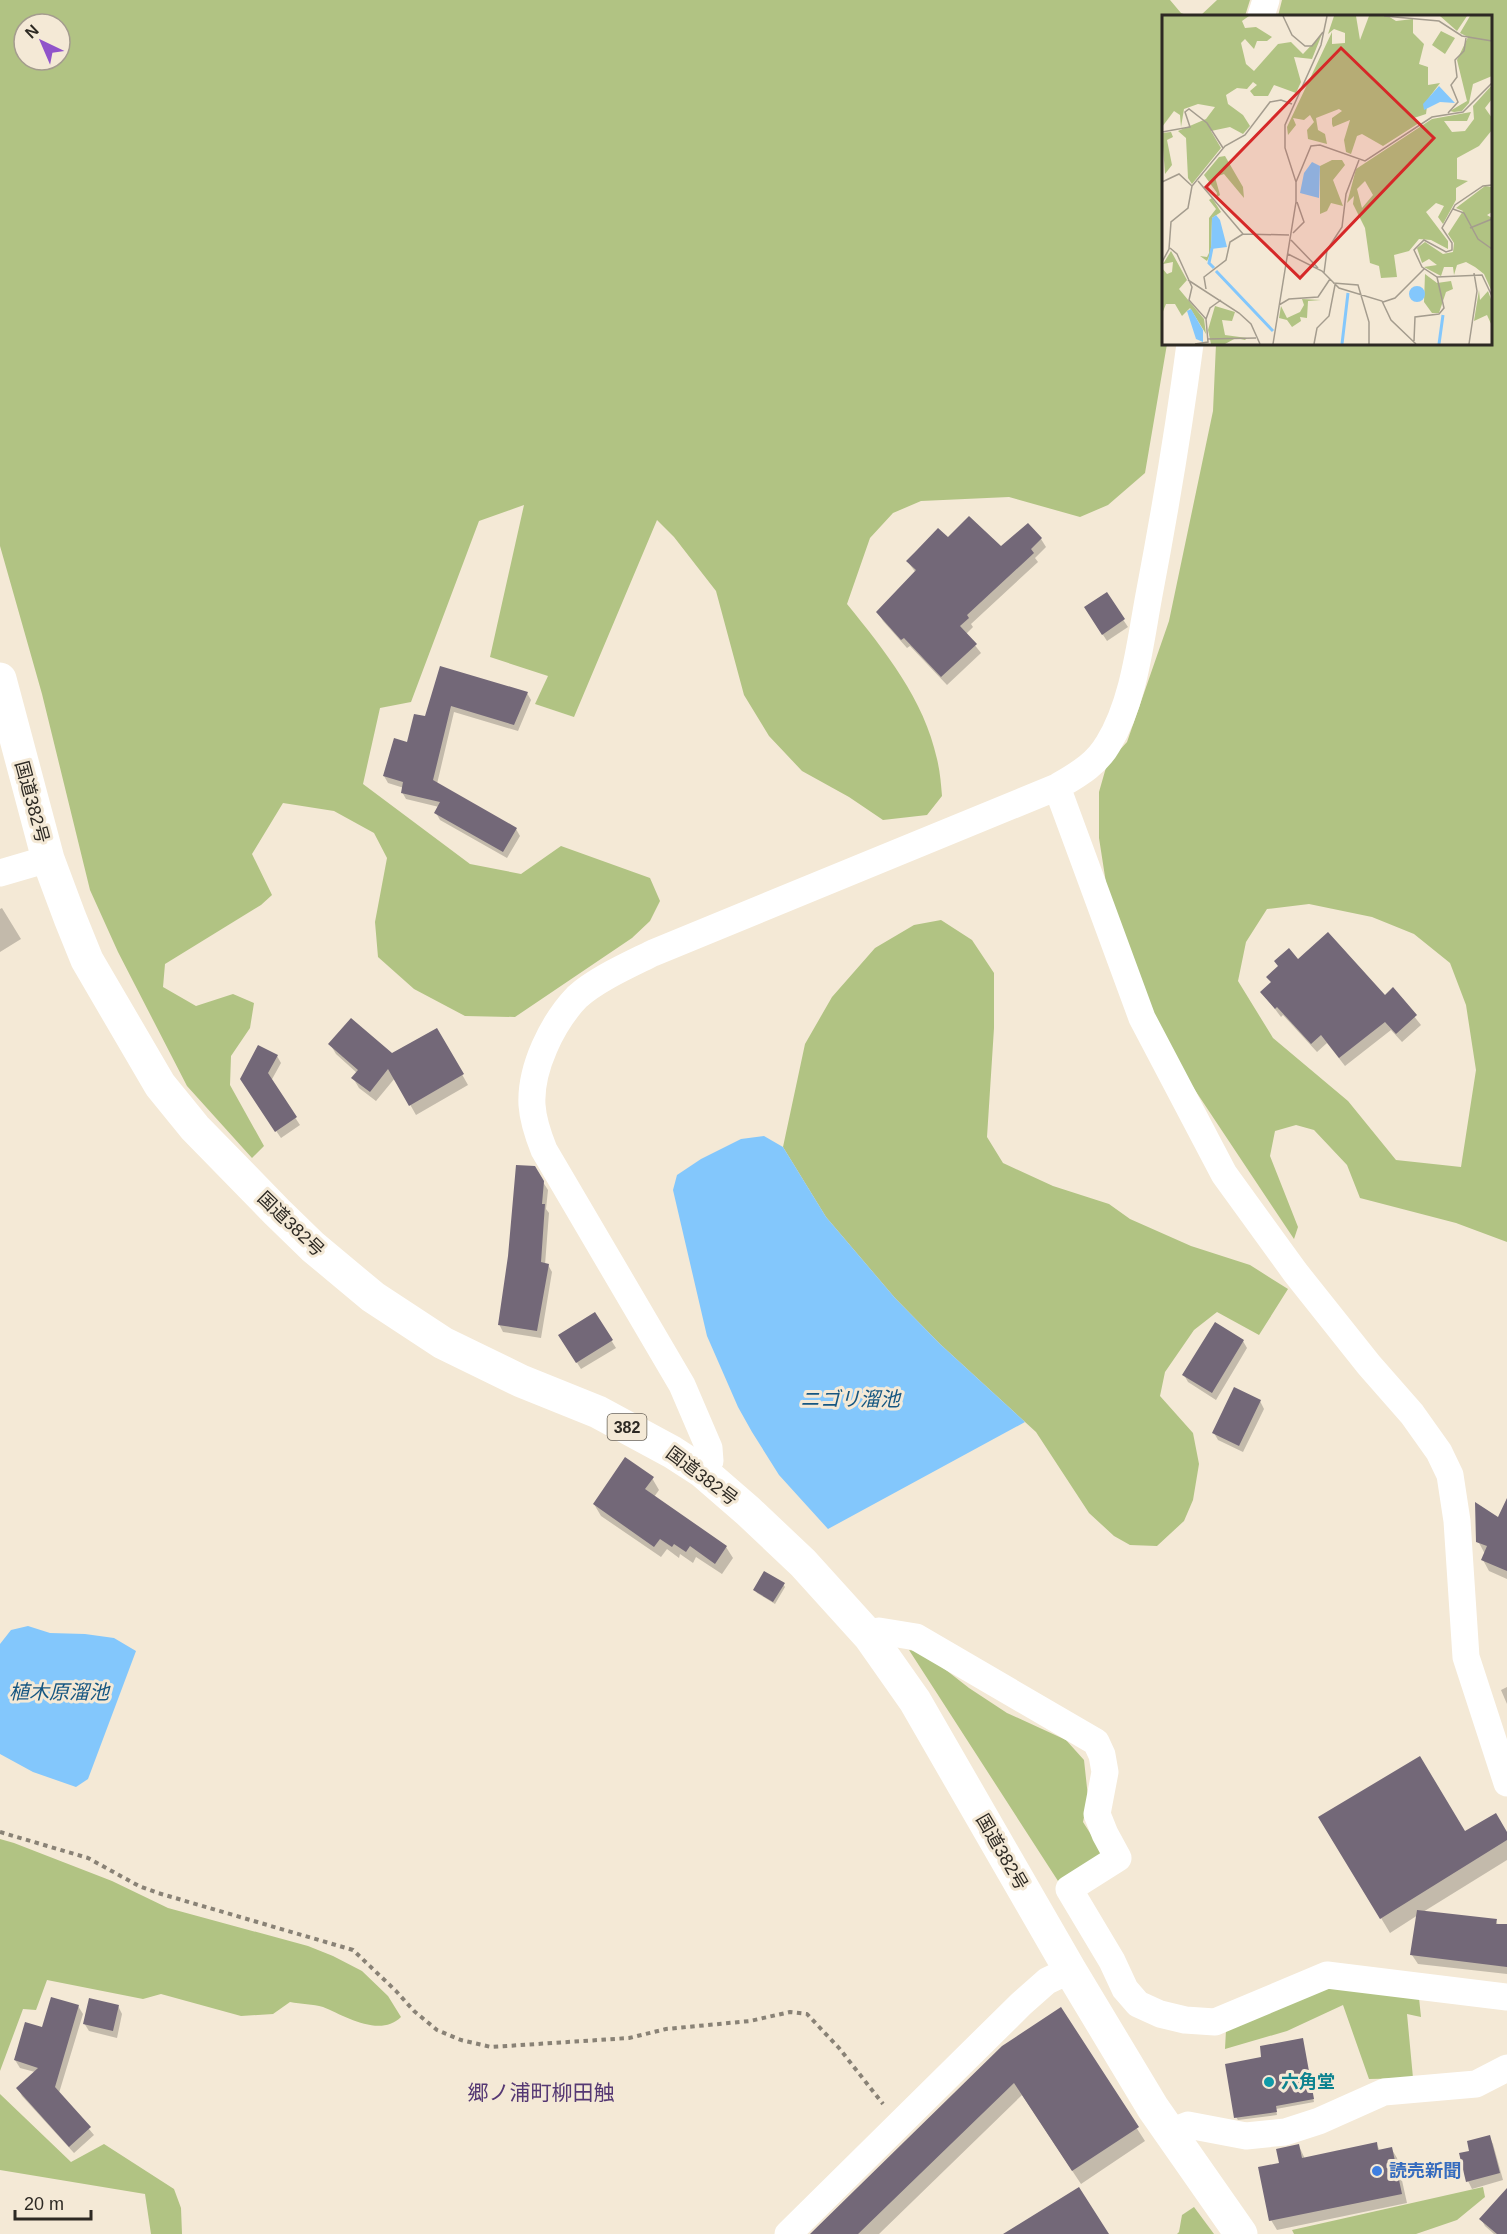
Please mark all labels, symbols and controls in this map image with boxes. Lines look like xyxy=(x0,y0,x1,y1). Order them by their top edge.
north arrow xyxy=(12,12,72,72)
inset map xyxy=(1162,15,1492,345)
text: N xyxy=(22,21,42,42)
street label: 国道382号 xyxy=(11,759,53,845)
street label: 国道382号 xyxy=(254,1188,328,1260)
water label: ニゴリ溜池 xyxy=(800,1388,902,1410)
road number: 382 xyxy=(608,1414,646,1440)
street label: 国道382号 xyxy=(662,1443,742,1509)
water label: 植木原溜池 xyxy=(9,1681,111,1703)
street label: 国道382号 xyxy=(972,1811,1032,1893)
place label: 六角堂 xyxy=(1281,2071,1335,2092)
marker: 六角堂 xyxy=(1262,2075,1276,2089)
district label: 郷ノ浦町柳田触 xyxy=(468,2081,615,2104)
place label: 読売新聞 xyxy=(1389,2161,1461,2181)
marker: 読売新聞 xyxy=(1370,2164,1384,2178)
scale bar xyxy=(15,2183,92,2221)
text: 20 m xyxy=(24,2194,64,2214)

